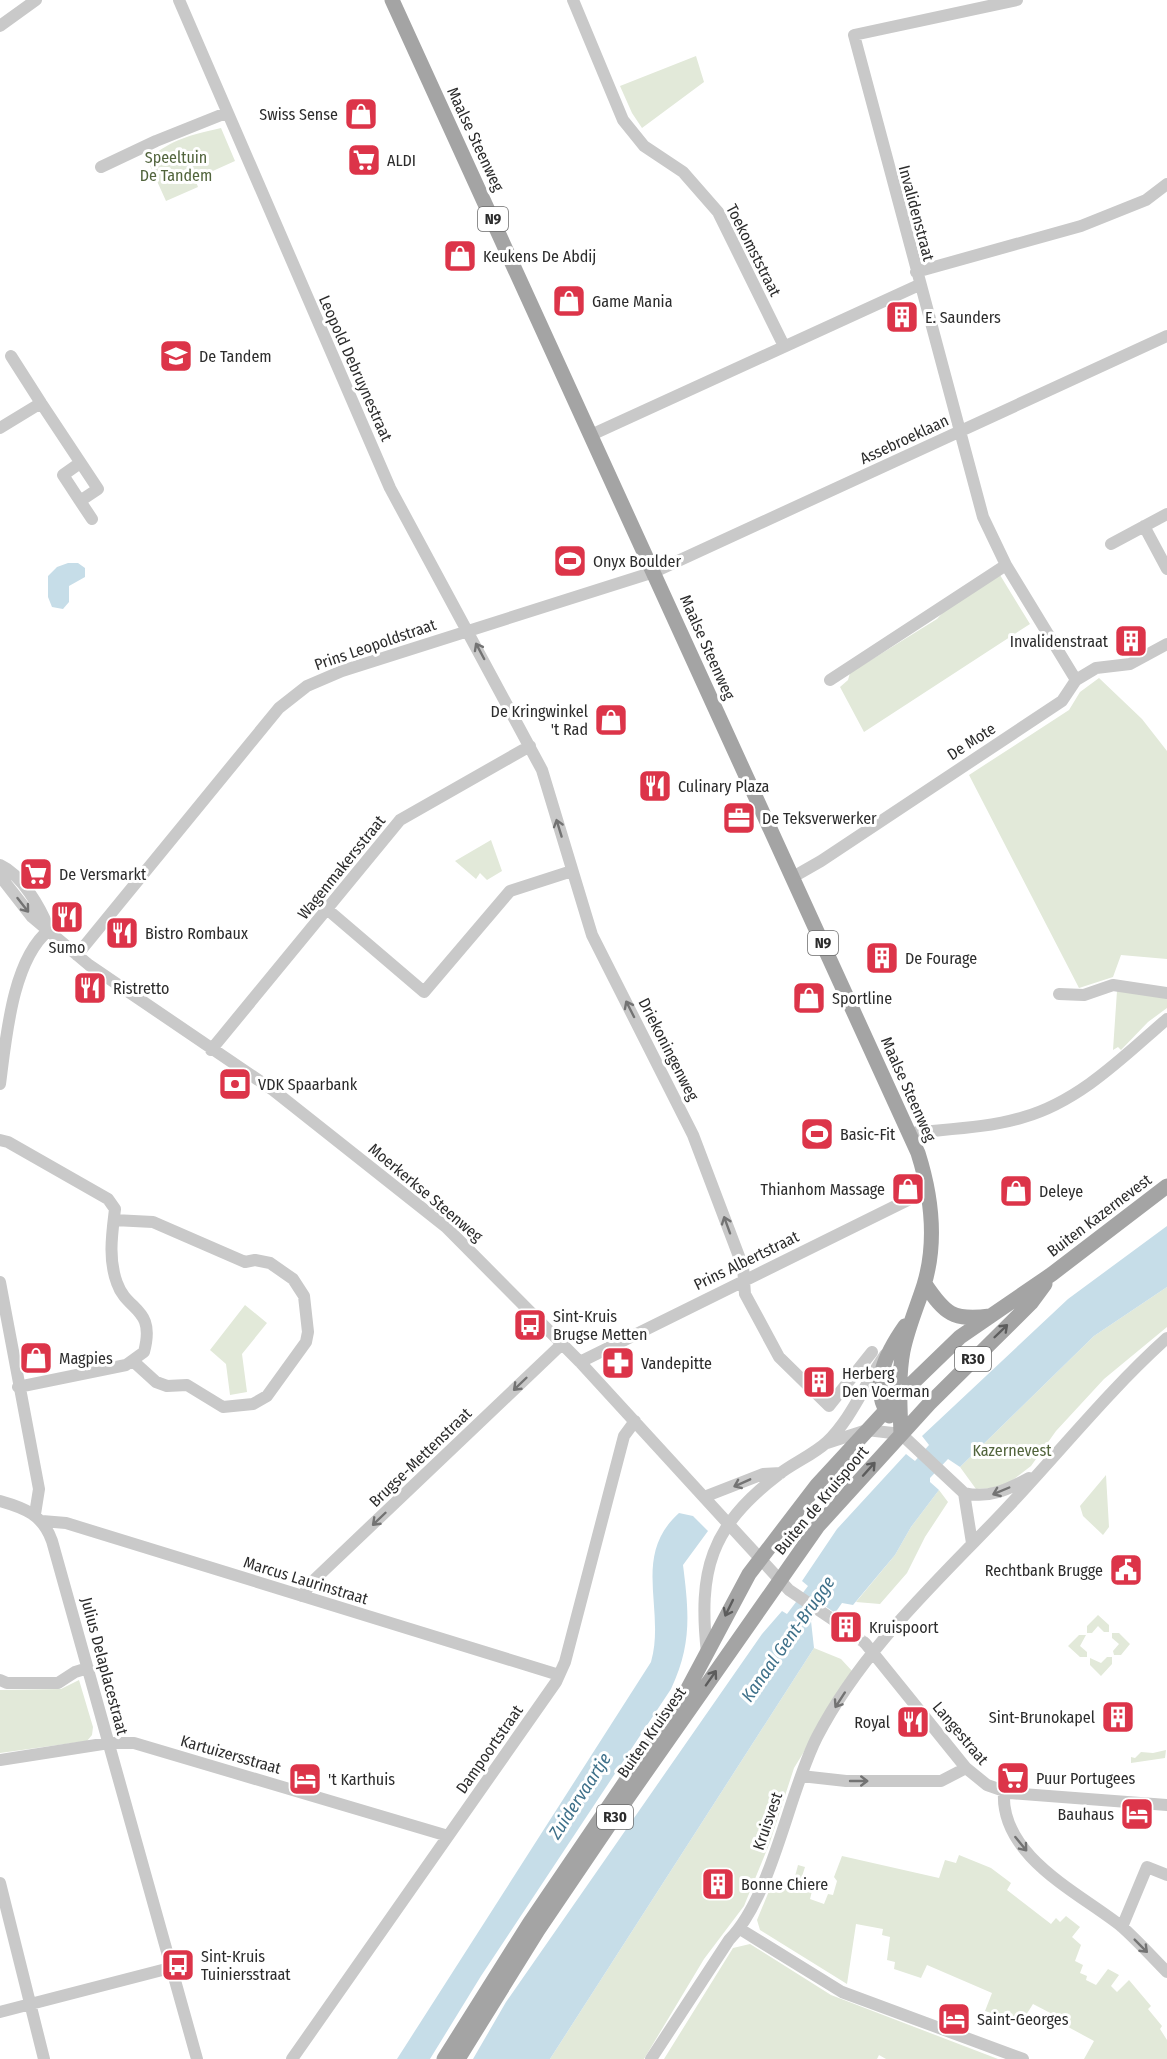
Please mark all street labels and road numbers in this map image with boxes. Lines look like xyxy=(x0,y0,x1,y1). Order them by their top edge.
street label: Maalse Steenweg xyxy=(443,84,508,195)
street label: Invalidenstraat xyxy=(895,163,939,264)
street label: Toekomststraat xyxy=(722,201,785,300)
road number: N9 xyxy=(478,207,508,231)
street label: Leopold Debruynestraat xyxy=(315,292,397,445)
street label: Assebroeklaan xyxy=(857,411,951,468)
street label: Maalse Steenweg xyxy=(676,592,739,703)
street label: Prins Leopoldstraat xyxy=(312,615,439,674)
street label: De Mote xyxy=(944,719,999,764)
street label: Wagenmakersstraat xyxy=(294,811,390,923)
road number: N9 xyxy=(808,931,838,955)
street label: Driekoningenweg xyxy=(634,995,703,1104)
street label: Maalse Steenweg xyxy=(877,1034,940,1145)
street label: Moerkerkse Steenweg xyxy=(365,1139,487,1246)
street label: Buiten Kazernevest xyxy=(1043,1170,1156,1261)
street label: Prins Albertstraat xyxy=(691,1226,803,1294)
road number: R30 xyxy=(955,1347,991,1371)
street label: Brugse-Mettenstraat xyxy=(365,1403,476,1511)
street label: Buiten de Kruispoort xyxy=(770,1442,873,1558)
street label: Marcus Laurinstraat xyxy=(241,1552,371,1609)
street label: Julius Delaplacestraat xyxy=(77,1595,132,1738)
street label: Buiten Kruisvest xyxy=(613,1683,690,1781)
street label: Langestraat xyxy=(929,1698,993,1769)
street label: Dampoortstraat xyxy=(452,1701,527,1797)
street label: Kartuizersstraat xyxy=(178,1731,284,1778)
street label: Kruisvest xyxy=(749,1789,786,1853)
road number: R30 xyxy=(597,1805,633,1829)

